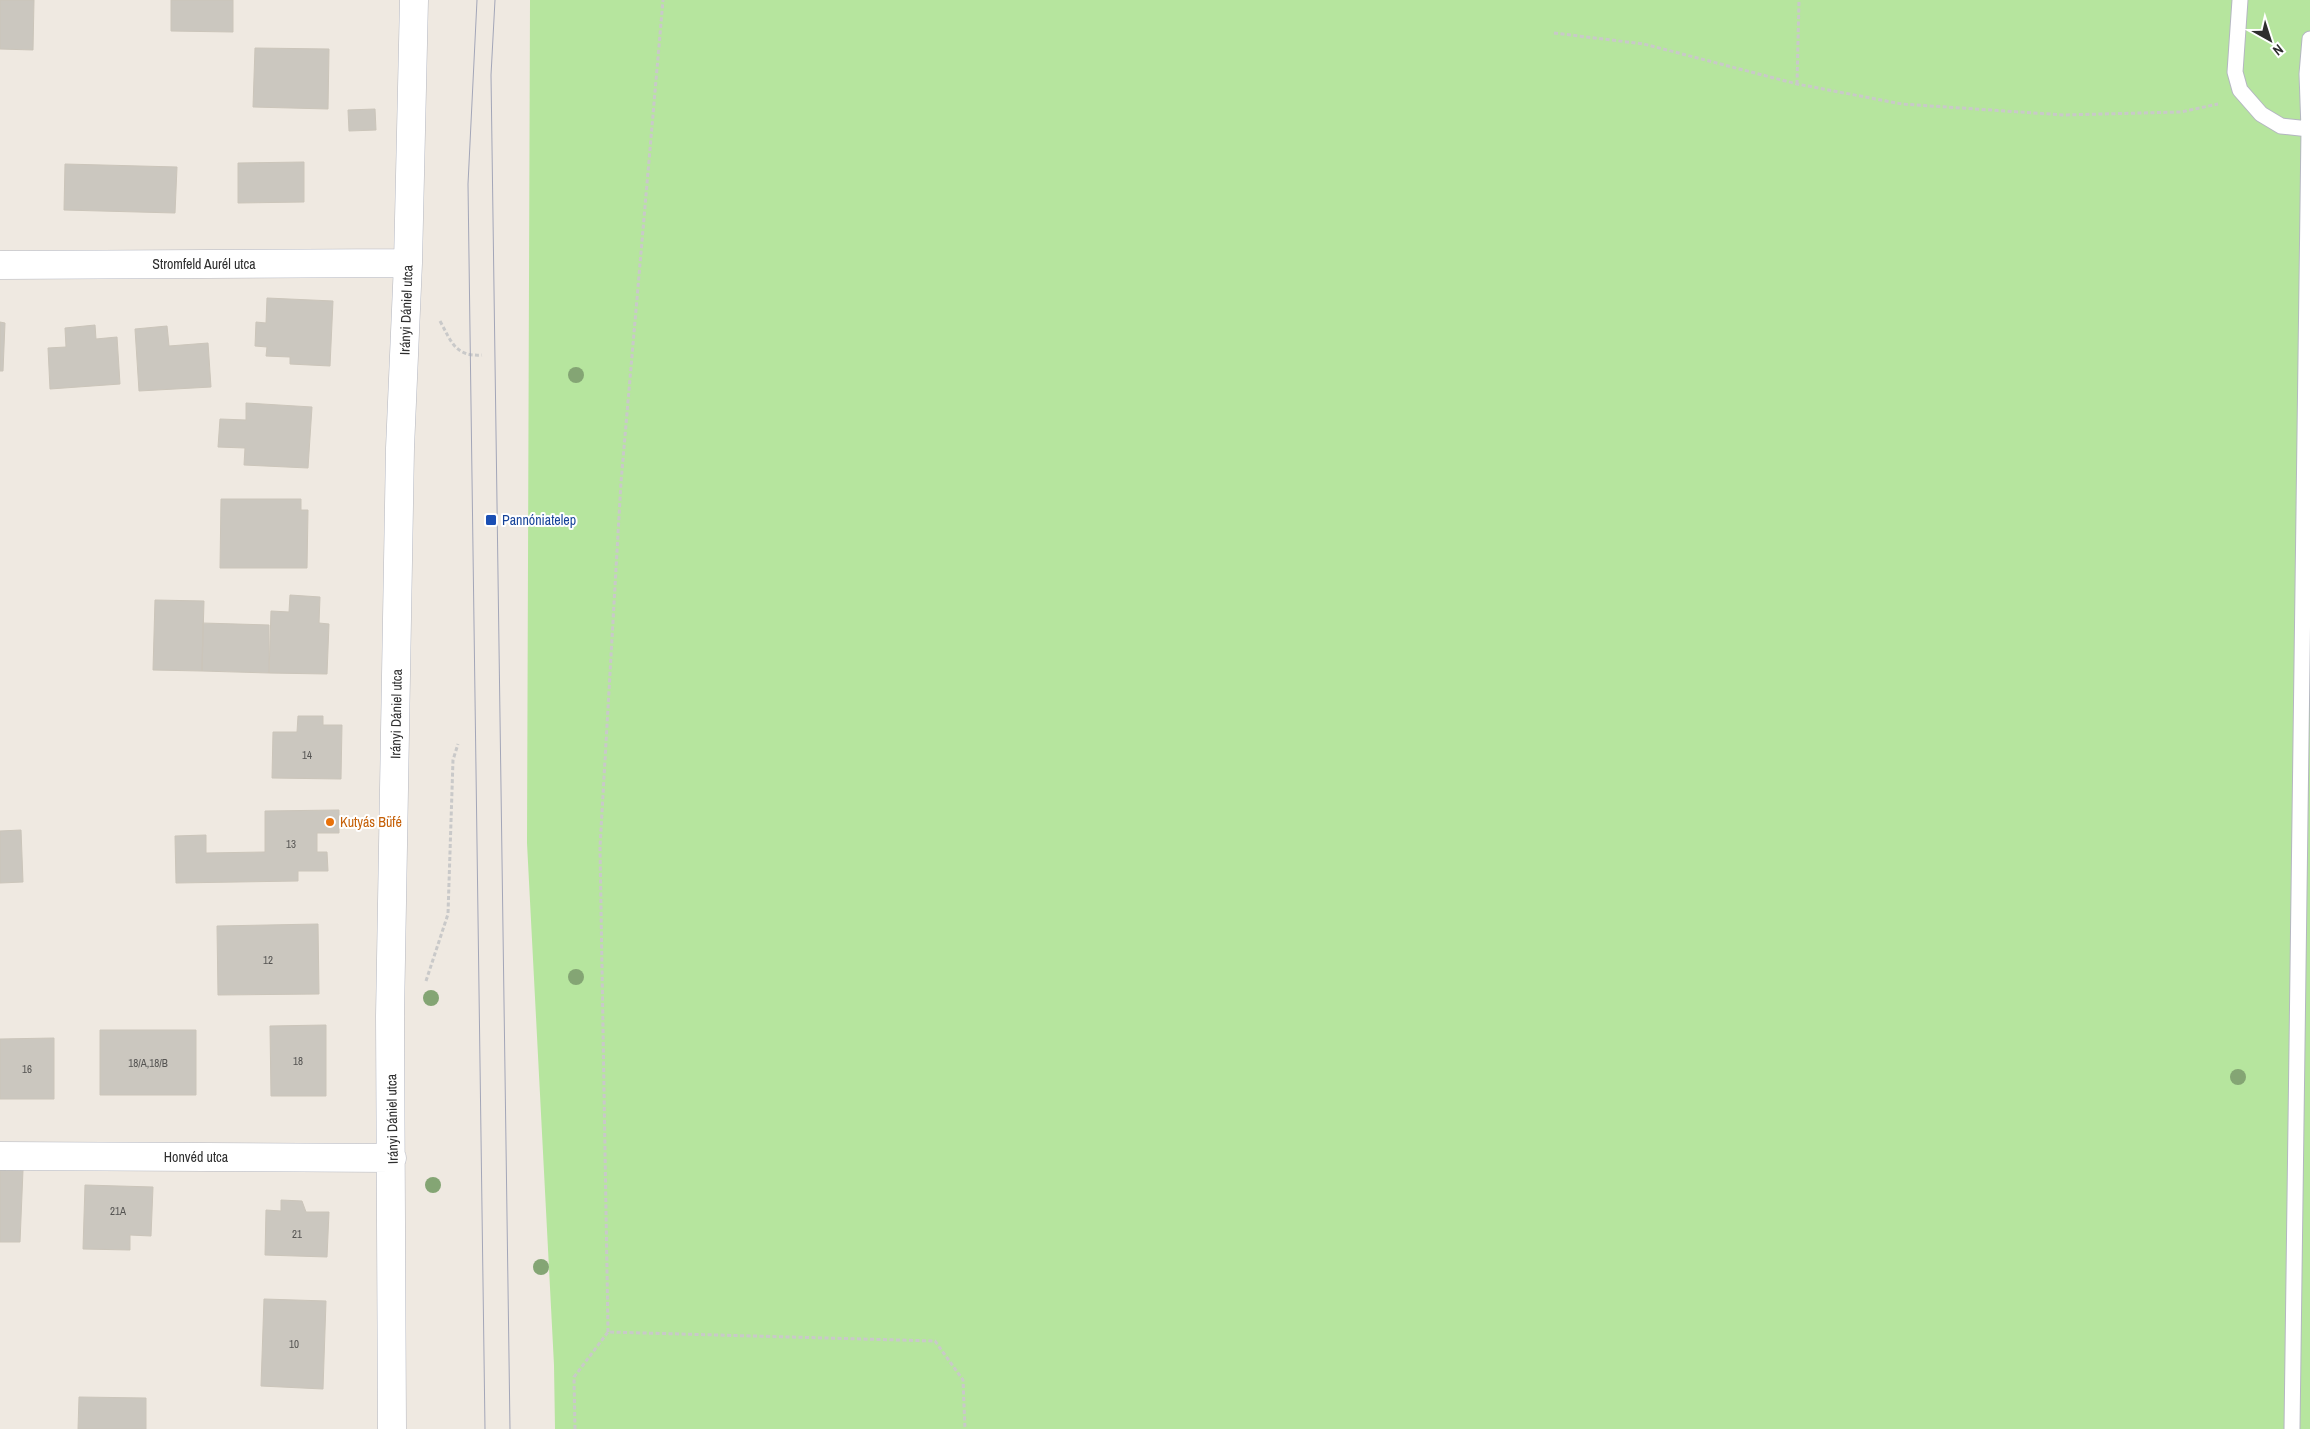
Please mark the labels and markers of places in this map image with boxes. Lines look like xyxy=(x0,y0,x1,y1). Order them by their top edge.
place label: Pannóniatelep xyxy=(502,511,576,529)
marker: Pannóniatelep xyxy=(484,513,498,527)
place label: Kutyás Büfé xyxy=(340,813,402,831)
marker: Kutyás Büfé xyxy=(324,816,336,828)

